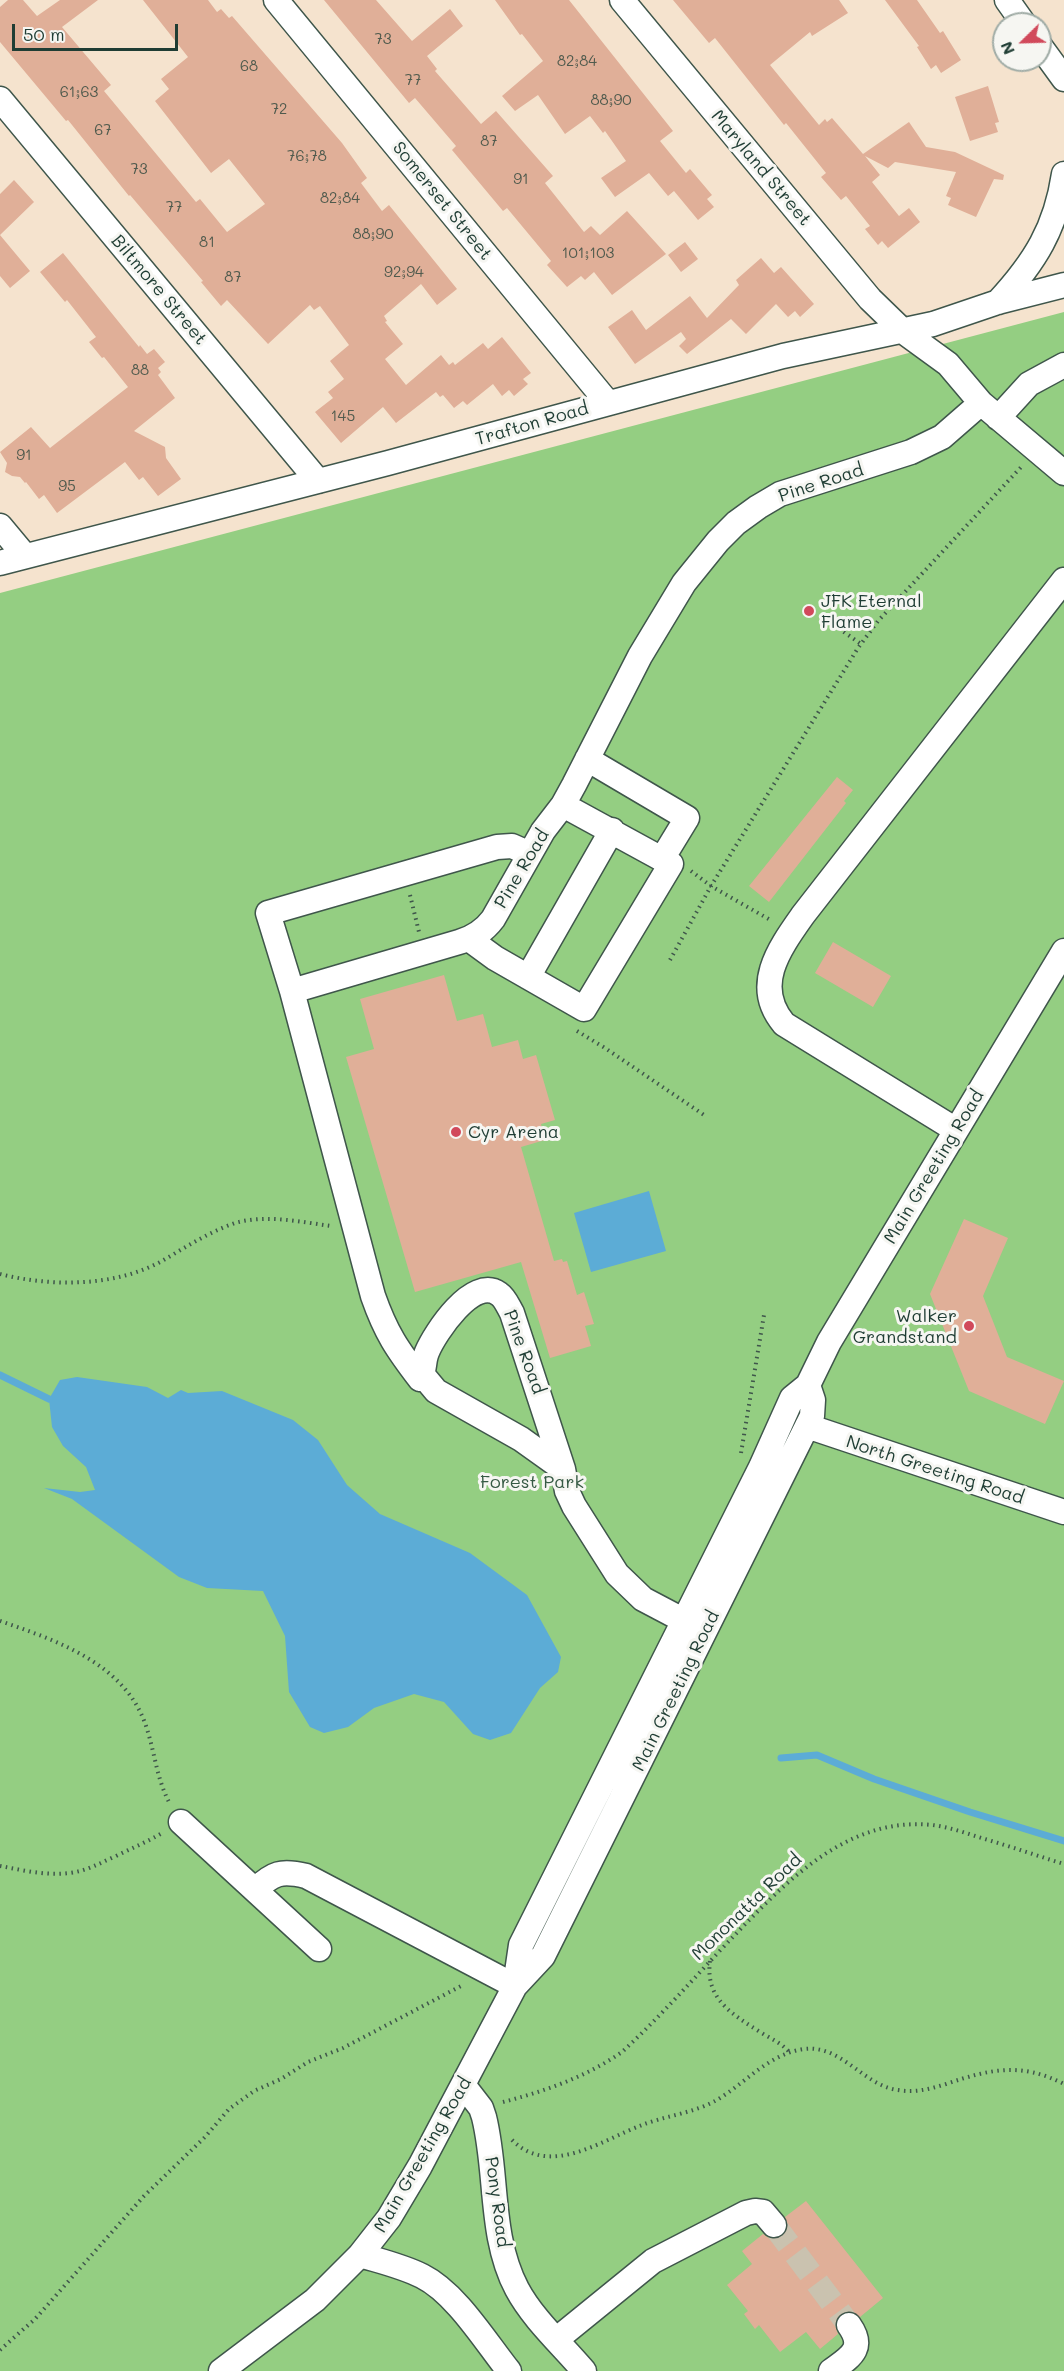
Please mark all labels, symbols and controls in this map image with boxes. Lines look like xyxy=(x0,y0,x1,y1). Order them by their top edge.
scale bar xyxy=(15,12,182,50)
north arrow xyxy=(992,12,1052,72)
text: 50 m xyxy=(23,22,65,46)
house number: 73 xyxy=(374,30,392,48)
text: N xyxy=(995,39,1019,58)
house number: 82;84 xyxy=(557,52,597,70)
house number: 68 xyxy=(240,57,258,75)
house number: 77 xyxy=(405,71,421,89)
house number: 61;63 xyxy=(60,83,98,101)
house number: 88;90 xyxy=(590,91,632,109)
house number: 72 xyxy=(271,100,287,118)
street label: Maryland Street xyxy=(706,106,816,230)
house number: 67 xyxy=(94,121,112,139)
house number: 87 xyxy=(480,132,498,150)
street label: Somerset Street xyxy=(388,137,496,265)
house number: 76;78 xyxy=(287,147,327,165)
house number: 73 xyxy=(130,160,148,178)
house number: 91 xyxy=(513,170,529,188)
house number: 82;84 xyxy=(320,189,360,207)
house number: 77 xyxy=(166,198,182,216)
house number: 88;90 xyxy=(352,225,394,243)
street label: Biltmore Street xyxy=(107,230,211,350)
house number: 81 xyxy=(199,233,215,251)
house number: 101;103 xyxy=(562,244,614,262)
house number: 92;94 xyxy=(384,263,424,281)
house number: 87 xyxy=(224,268,242,286)
house number: 88 xyxy=(131,361,149,379)
street label: Trafton Road xyxy=(473,398,591,450)
house number: 145 xyxy=(331,407,355,425)
house number: 91 xyxy=(16,446,32,464)
street label: Pine Road xyxy=(776,459,866,507)
house number: 95 xyxy=(58,477,76,495)
place label: JFK Eternal Flame xyxy=(821,590,922,632)
marker: JFK Eternal Flame xyxy=(802,604,816,618)
street label: Pine Road xyxy=(490,826,554,912)
street label: Main Greeting Road xyxy=(879,1086,989,1248)
place label: Cyr Arena xyxy=(468,1121,559,1143)
marker: Cyr Arena xyxy=(449,1125,463,1139)
place label: Walker Grandstand xyxy=(853,1305,957,1348)
street label: Pine Road xyxy=(499,1307,549,1397)
marker: Walker Grandstand xyxy=(962,1319,976,1333)
street label: North Greeting Road xyxy=(843,1431,1027,1509)
park label: Forest Park xyxy=(480,1471,584,1493)
street label: Main Greeting Road xyxy=(628,1607,724,1775)
street label: Mononatta Road xyxy=(688,1849,806,1965)
street label: Main Greeting Road xyxy=(370,2073,476,2237)
street label: Pony Road xyxy=(480,2155,514,2249)

